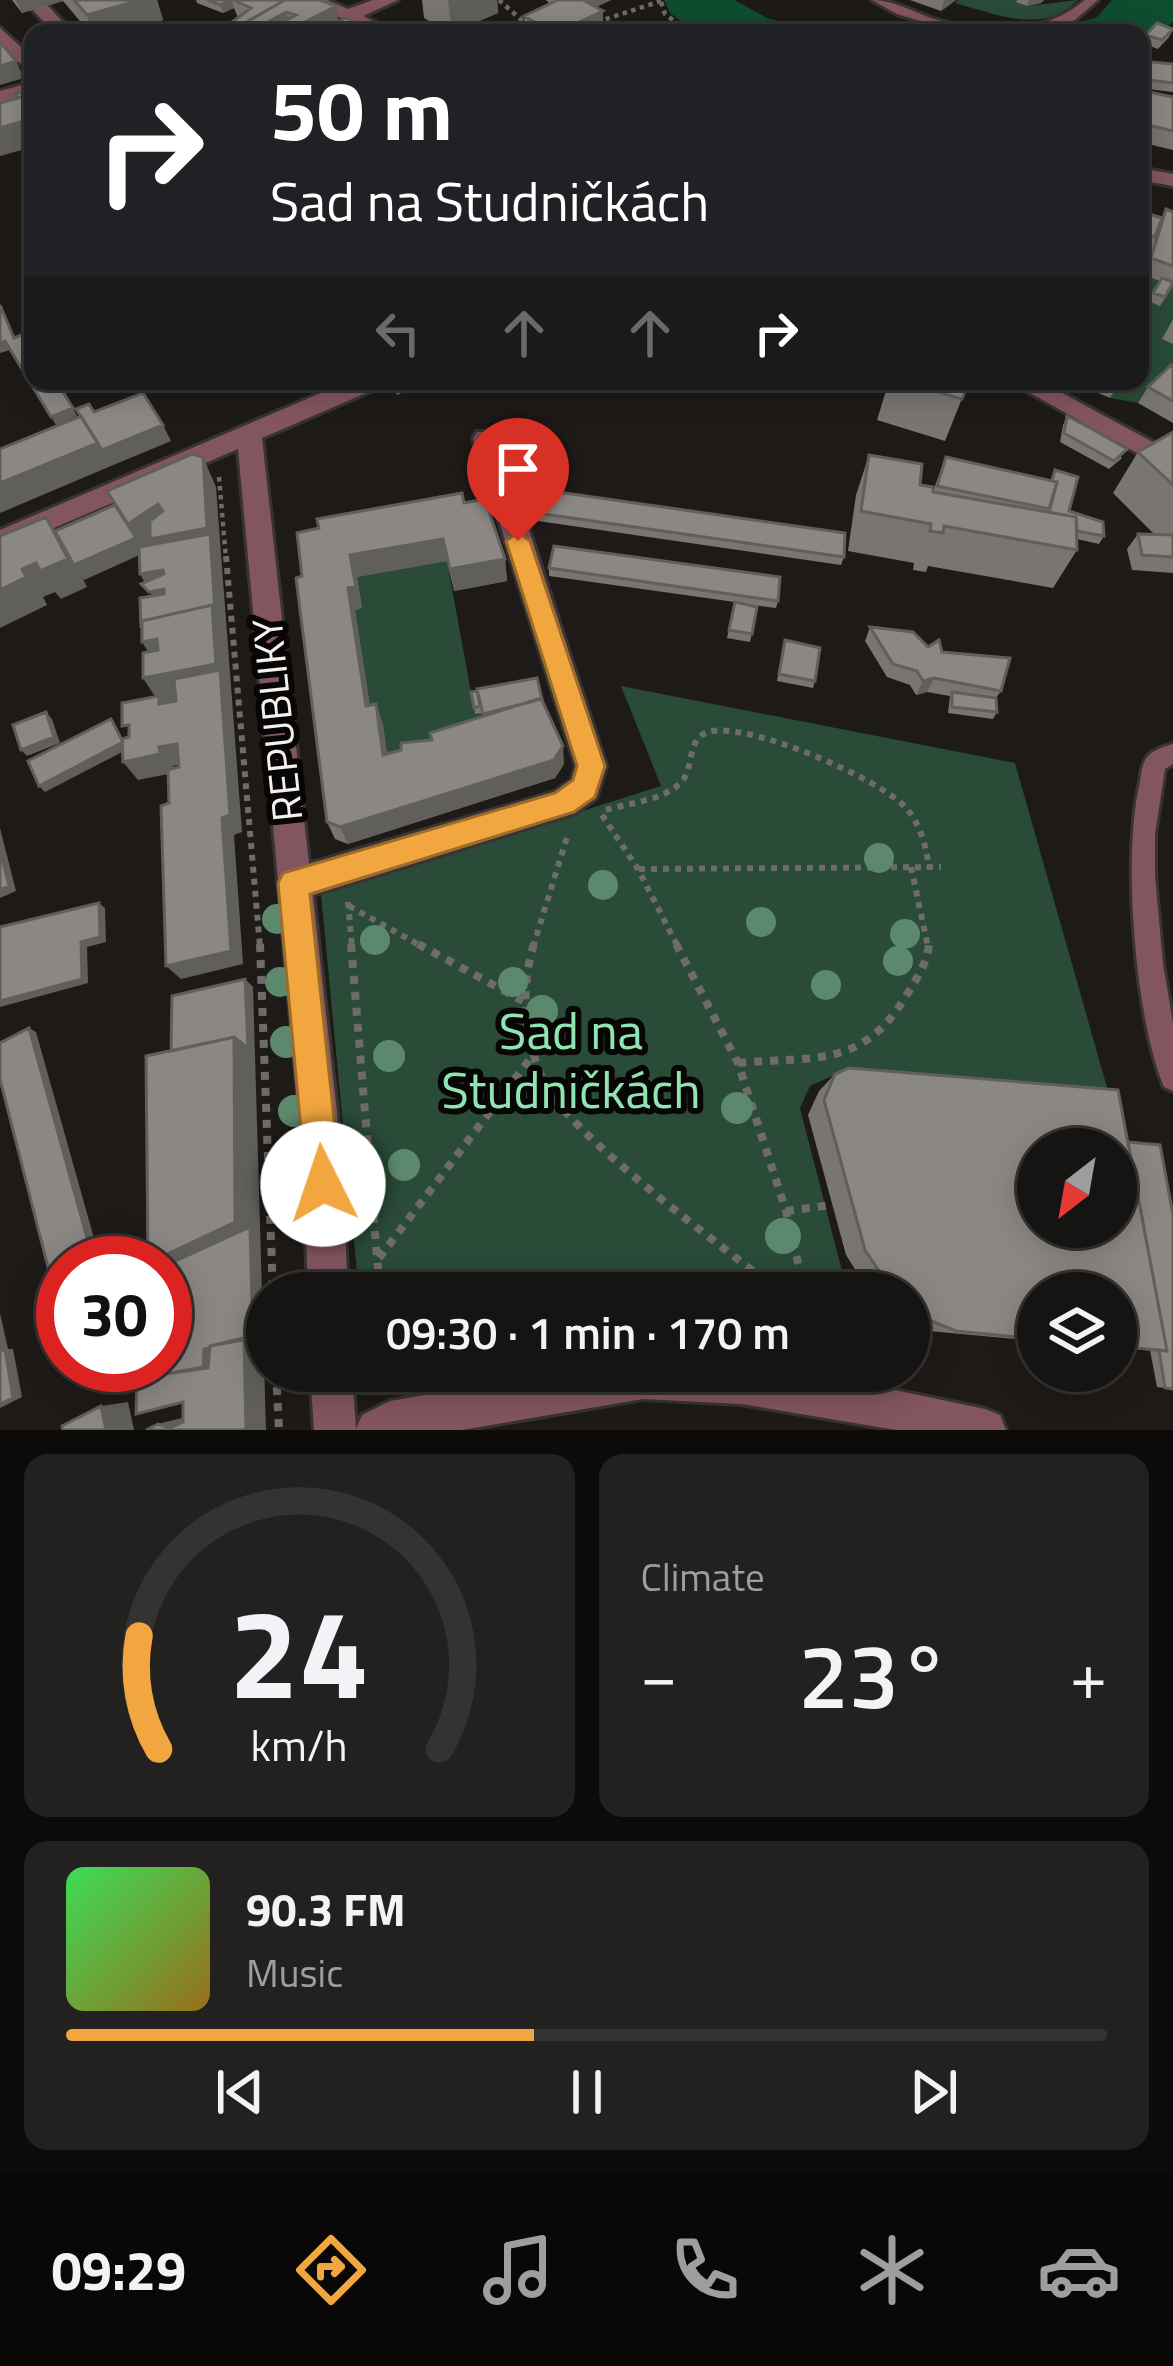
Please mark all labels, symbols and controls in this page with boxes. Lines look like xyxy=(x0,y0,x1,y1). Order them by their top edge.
text: 50 m xyxy=(270,45,453,173)
icon: right xyxy=(72,72,228,228)
text: Sad na Studničkách xyxy=(270,160,709,242)
icon: left xyxy=(365,300,431,366)
icon: ahead xyxy=(491,300,557,366)
icon: ahead xyxy=(617,300,683,366)
icon: right xyxy=(743,300,809,366)
pin xyxy=(467,418,569,541)
icon: arrive xyxy=(485,436,551,502)
street label: REPUBLIKY xyxy=(233,615,318,825)
park label: Sad na Studničkách xyxy=(441,991,701,1128)
position arrow xyxy=(260,1121,386,1247)
north arrow xyxy=(1017,1128,1137,1248)
map controls xyxy=(1017,1128,1137,1392)
speed limit sign: 30 xyxy=(36,1236,192,1392)
button: layers xyxy=(1017,1272,1137,1392)
text: 09:30 · 1 min · 170 m xyxy=(386,1298,790,1366)
text: Climate xyxy=(641,1547,765,1606)
text: 24 xyxy=(229,1557,369,1746)
text: 23° xyxy=(798,1606,949,1743)
text: − xyxy=(641,1624,677,1725)
text: + xyxy=(1070,1624,1107,1725)
text: km/h xyxy=(251,1711,348,1777)
text: 90.3 FM xyxy=(246,1875,406,1943)
text: Music xyxy=(246,1943,343,2002)
icon: previous xyxy=(207,2059,273,2125)
icon: pause xyxy=(554,2059,620,2125)
icon: next xyxy=(901,2059,967,2125)
icon: directions xyxy=(289,2228,373,2312)
icon: music xyxy=(476,2228,560,2312)
icon: phone xyxy=(663,2228,747,2312)
icon: climate xyxy=(850,2228,934,2312)
icon: car xyxy=(1037,2228,1121,2312)
text: 09:29 xyxy=(52,2229,186,2311)

